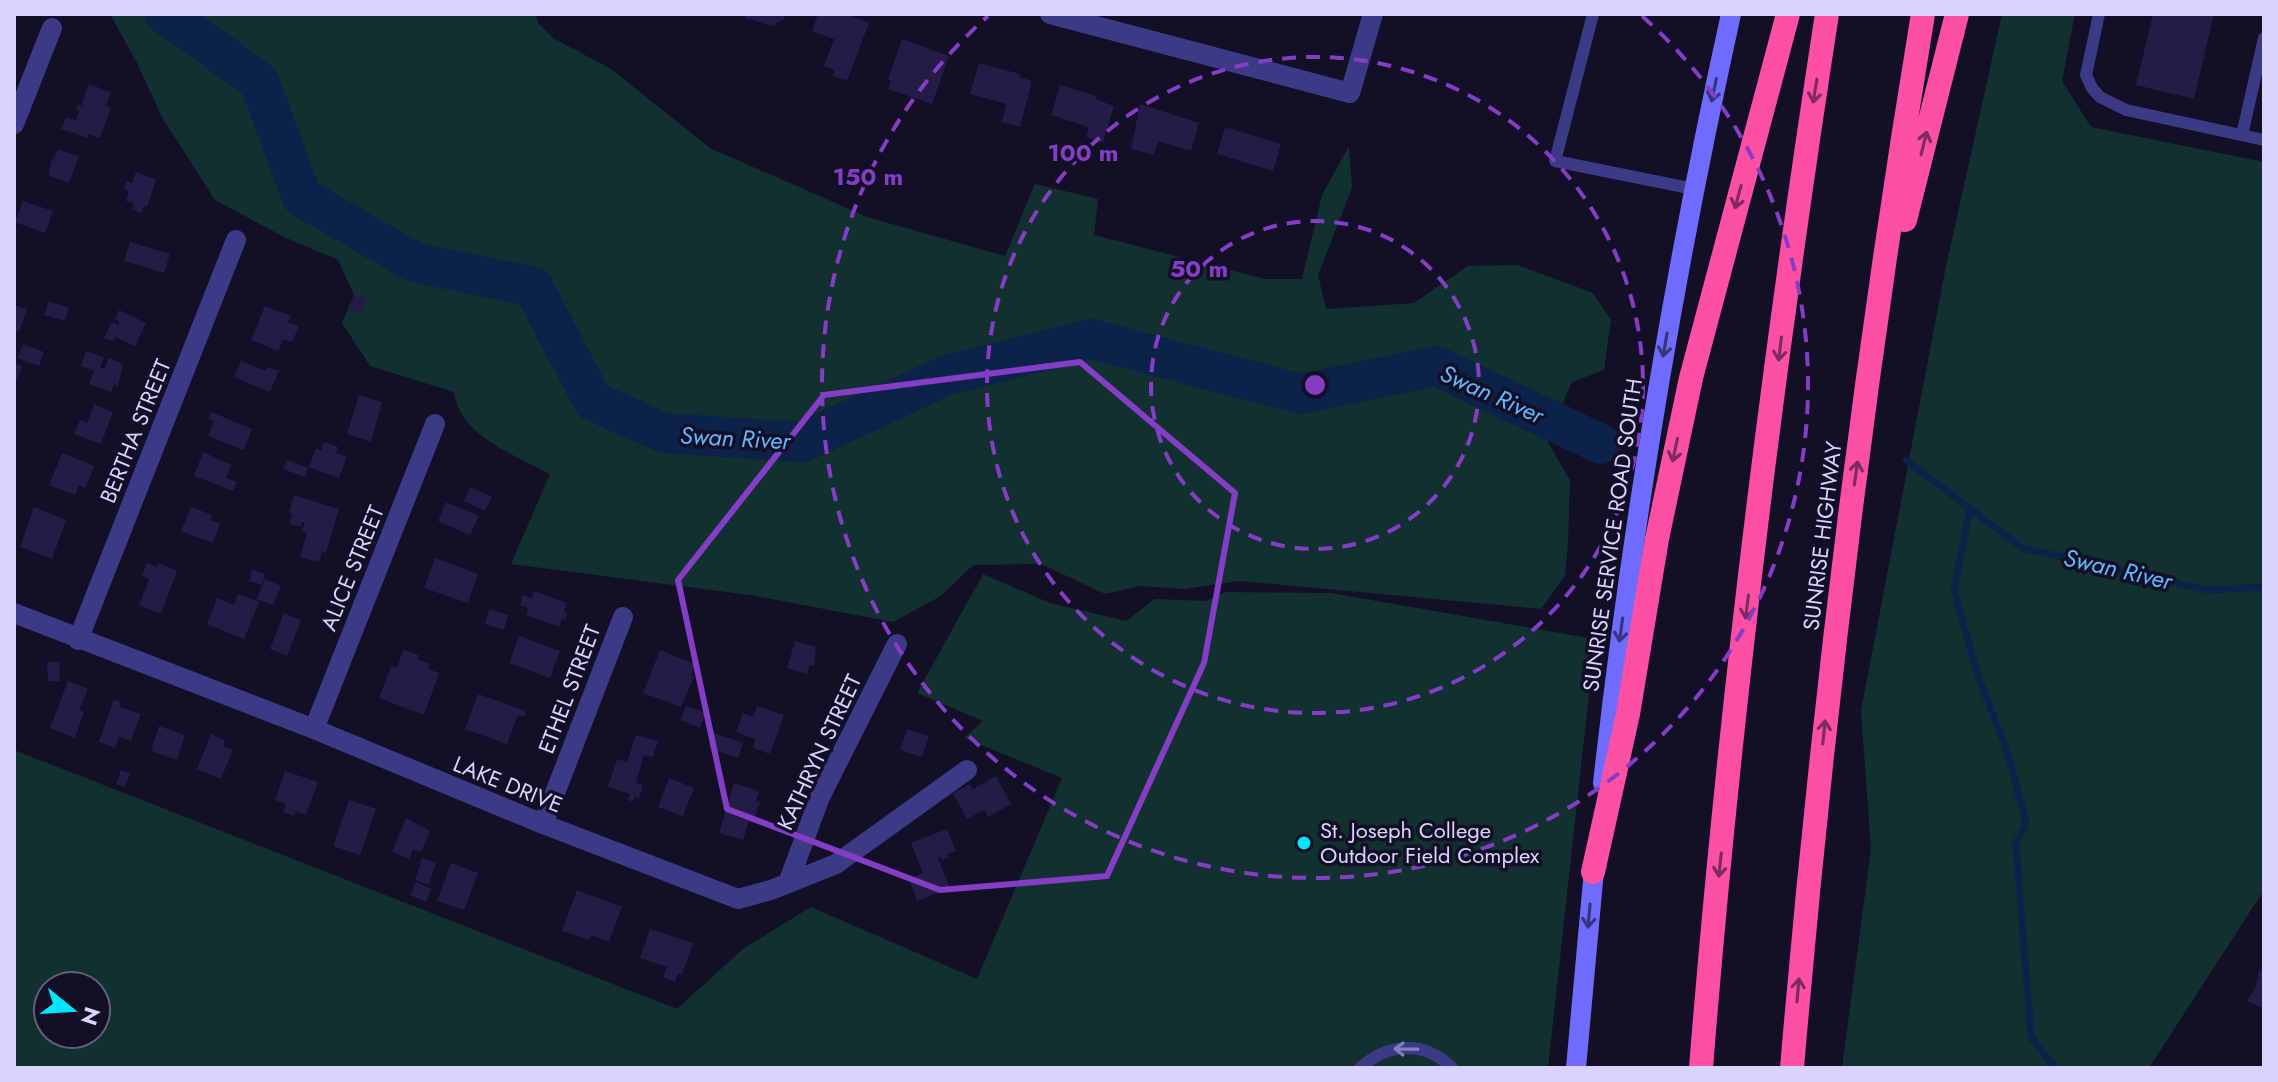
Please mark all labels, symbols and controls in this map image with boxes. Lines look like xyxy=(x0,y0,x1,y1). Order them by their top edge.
one-way arrow xyxy=(1706,77,1721,102)
one-way arrow xyxy=(1807,78,1822,103)
one-way arrow xyxy=(1918,131,1933,156)
text: 100 m xyxy=(1048,135,1118,170)
text: 150 m xyxy=(833,159,903,194)
one-way arrow xyxy=(1730,184,1745,210)
text: 50 m xyxy=(1170,251,1228,286)
one-way arrow xyxy=(1657,332,1672,358)
one-way arrow xyxy=(1772,336,1787,361)
street label: BERTHA STREET xyxy=(92,353,179,508)
water label: Swan River xyxy=(1435,356,1551,433)
centre of rings xyxy=(1301,371,1329,399)
street label: SUNRISE SERVICE ROAD SOUTH xyxy=(1574,376,1650,694)
water label: Swan River xyxy=(679,418,793,458)
one-way arrow xyxy=(1667,436,1682,462)
street label: SUNRISE HIGHWAY xyxy=(1795,439,1850,632)
one-way arrow xyxy=(1848,461,1863,487)
street label: ALICE STREET xyxy=(312,500,392,635)
water label: Swan River xyxy=(2060,540,2178,599)
one-way arrow xyxy=(1740,593,1755,619)
one-way arrow xyxy=(1613,617,1628,642)
street label: ETHEL STREET xyxy=(530,619,609,758)
street label: KATHRYN STREET xyxy=(769,668,869,835)
one-way arrow xyxy=(1817,719,1832,745)
street label: LAKE DRIVE xyxy=(448,748,568,820)
place label: St. Joseph College Outdoor Field Complex xyxy=(1320,814,1540,871)
marker: St. Joseph College Outdoor Field Complex xyxy=(1295,834,1313,852)
one-way arrow xyxy=(1712,851,1727,878)
one-way arrow xyxy=(1582,902,1597,929)
north arrow xyxy=(32,970,112,1050)
one-way arrow xyxy=(1791,977,1806,1004)
text: N xyxy=(73,1003,109,1029)
one-way arrow xyxy=(1393,1041,1420,1056)

